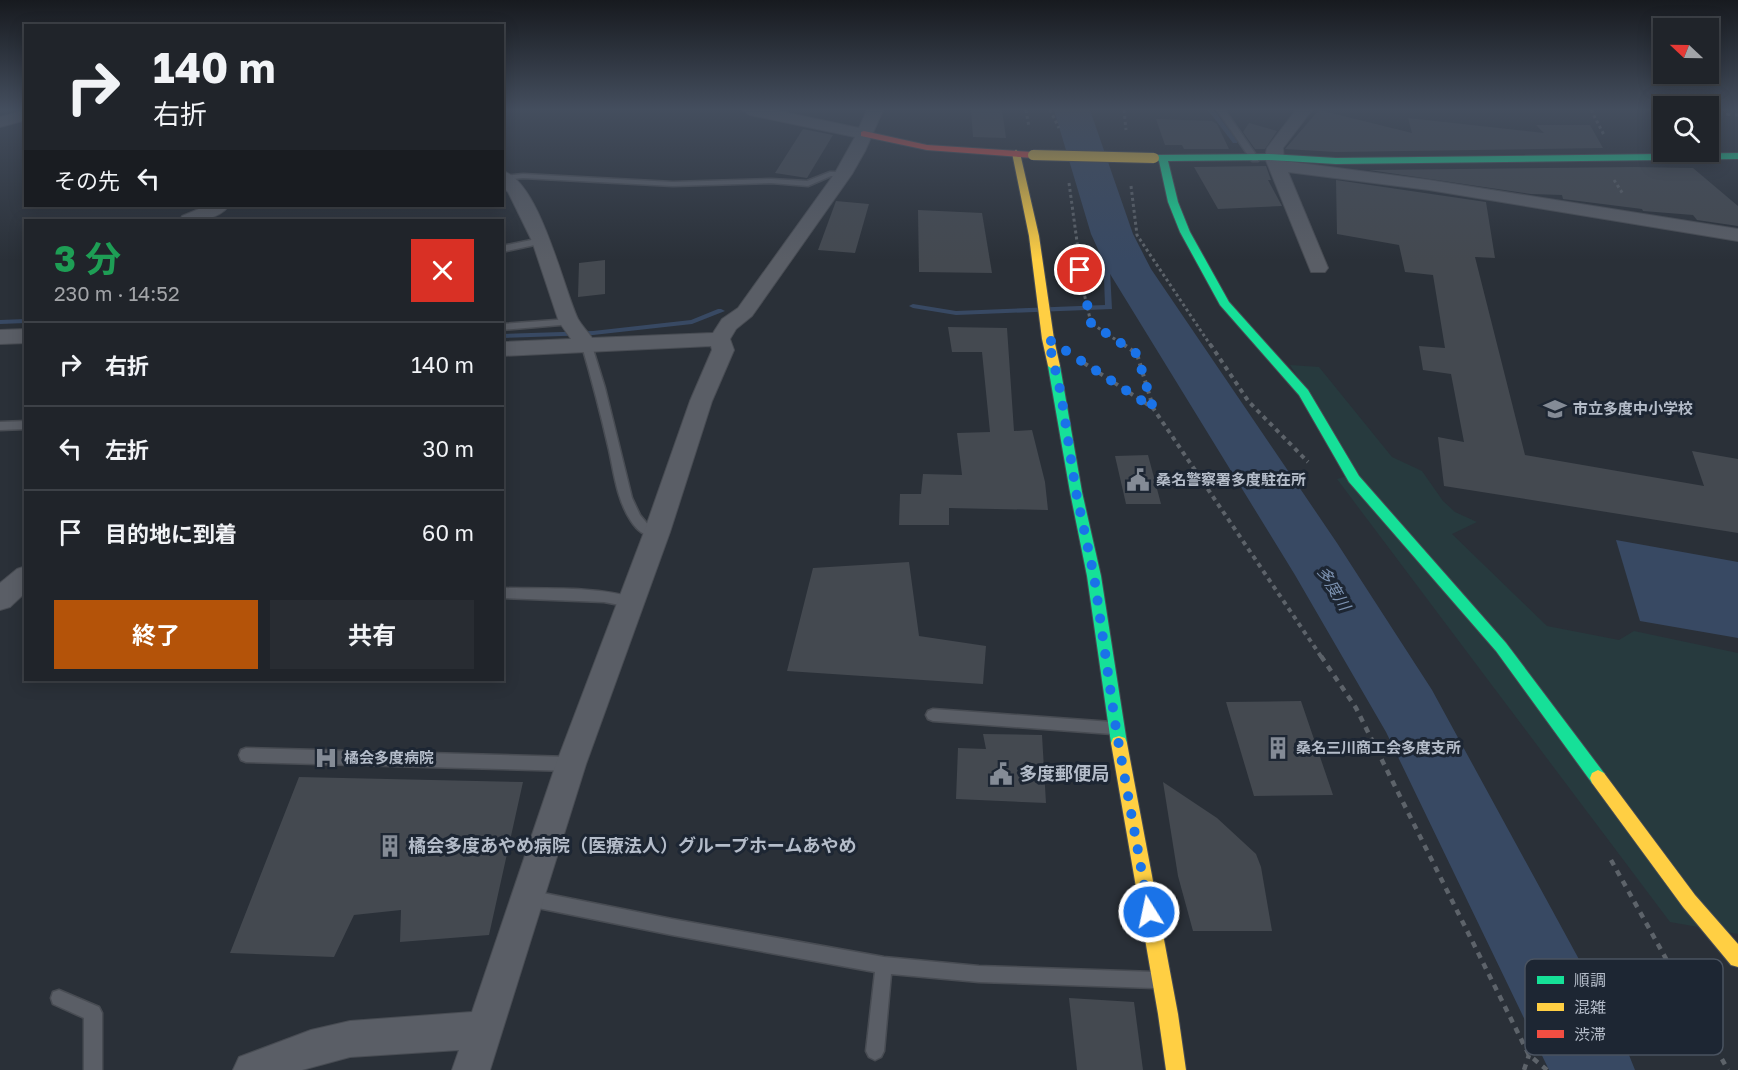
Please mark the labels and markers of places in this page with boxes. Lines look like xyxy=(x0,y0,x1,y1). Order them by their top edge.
pin xyxy=(1054,244,1105,295)
school or university icon: 市立多度中小学校 xyxy=(1542,396,1568,422)
place label: 市立多度中小学校 xyxy=(1573,399,1693,417)
public building icon: 桑名警察署多度駐在所 xyxy=(1125,467,1151,493)
place label: 桑名警察署多度駐在所 xyxy=(1156,470,1306,488)
building icon: 桑名三川商工会多度支所 xyxy=(1265,735,1291,761)
place label: 桑名三川商工会多度支所 xyxy=(1296,738,1461,756)
hospital icon: 橘会多度病院 xyxy=(313,745,339,771)
place label: 橘会多度病院 xyxy=(344,748,434,766)
public building icon: 多度郵便局 xyxy=(988,761,1014,787)
place label: 多度郵便局 xyxy=(1019,762,1109,784)
building icon: 橘会多度あやめ病院（医療法人）グループホームあやめ xyxy=(377,833,403,859)
place label: 橘会多度あやめ病院（医療法人）グループホームあやめ xyxy=(408,834,856,856)

